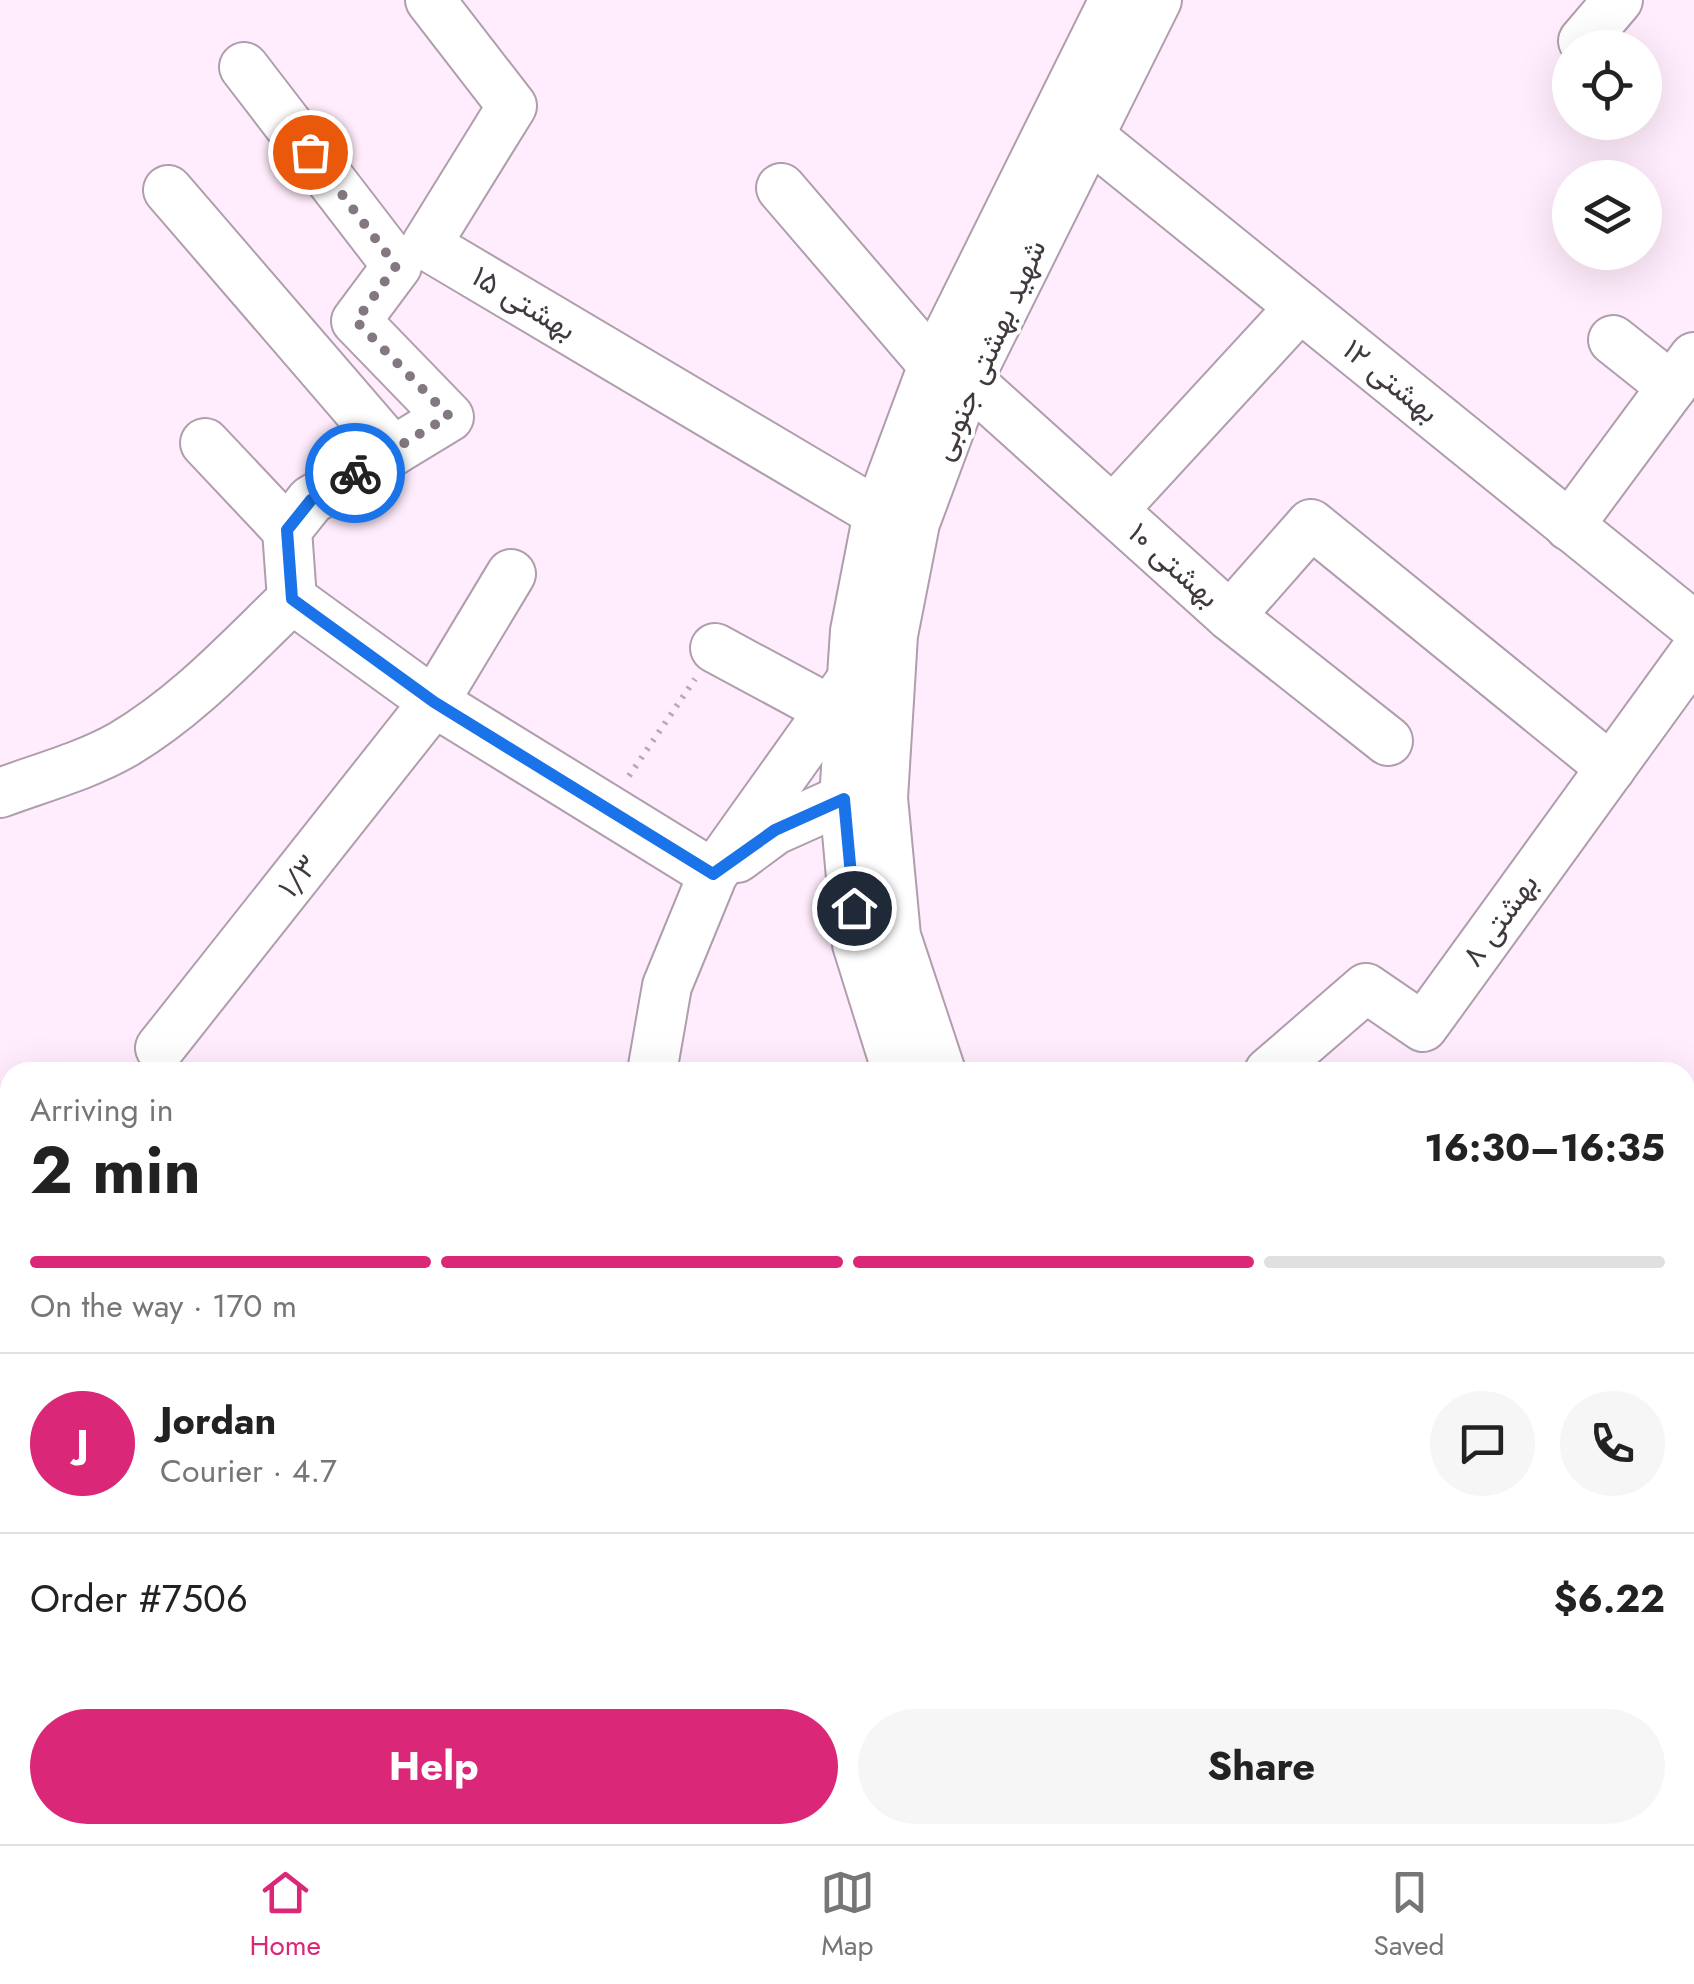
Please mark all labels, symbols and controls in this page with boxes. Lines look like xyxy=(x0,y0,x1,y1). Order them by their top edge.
map controls xyxy=(1552,30,1662,270)
button: locate xyxy=(1552,30,1662,140)
pin xyxy=(268,110,353,195)
icon: bag xyxy=(283,125,338,180)
button: layers xyxy=(1552,160,1662,270)
street label: شهید بهشتی جنوبی xyxy=(921,233,1056,467)
street label: بهشتی ۱۵ xyxy=(464,255,584,351)
street label: بهشتی ۱۲ xyxy=(1334,328,1449,433)
courier xyxy=(305,423,405,523)
icon: bike xyxy=(328,446,383,501)
street label: بهشتی ۱۰ xyxy=(1119,512,1229,617)
street label: ۱/۳ xyxy=(267,845,328,906)
street label: بهشتی ۸ xyxy=(1451,864,1548,975)
pin xyxy=(812,866,897,951)
icon: home xyxy=(827,881,882,936)
text: Arriving in xyxy=(30,1087,174,1133)
text: 16:30–16:35 xyxy=(1424,1120,1665,1175)
text: 2 min xyxy=(30,1123,201,1217)
text: On the way · 170 m xyxy=(30,1283,297,1329)
button: chat xyxy=(1430,1391,1535,1496)
button: phone xyxy=(1560,1391,1665,1496)
text: Jordan xyxy=(160,1393,276,1448)
text: J xyxy=(76,1416,89,1471)
text: Courier · 4.7 xyxy=(160,1448,337,1494)
text: Order #7506 xyxy=(30,1571,248,1626)
text: $6.22 xyxy=(1554,1571,1665,1626)
button: Help xyxy=(30,1709,838,1824)
button: Share xyxy=(858,1709,1665,1824)
tab: Home xyxy=(249,1865,321,1966)
tab: Map xyxy=(820,1865,875,1966)
tab: Saved xyxy=(1374,1865,1445,1966)

